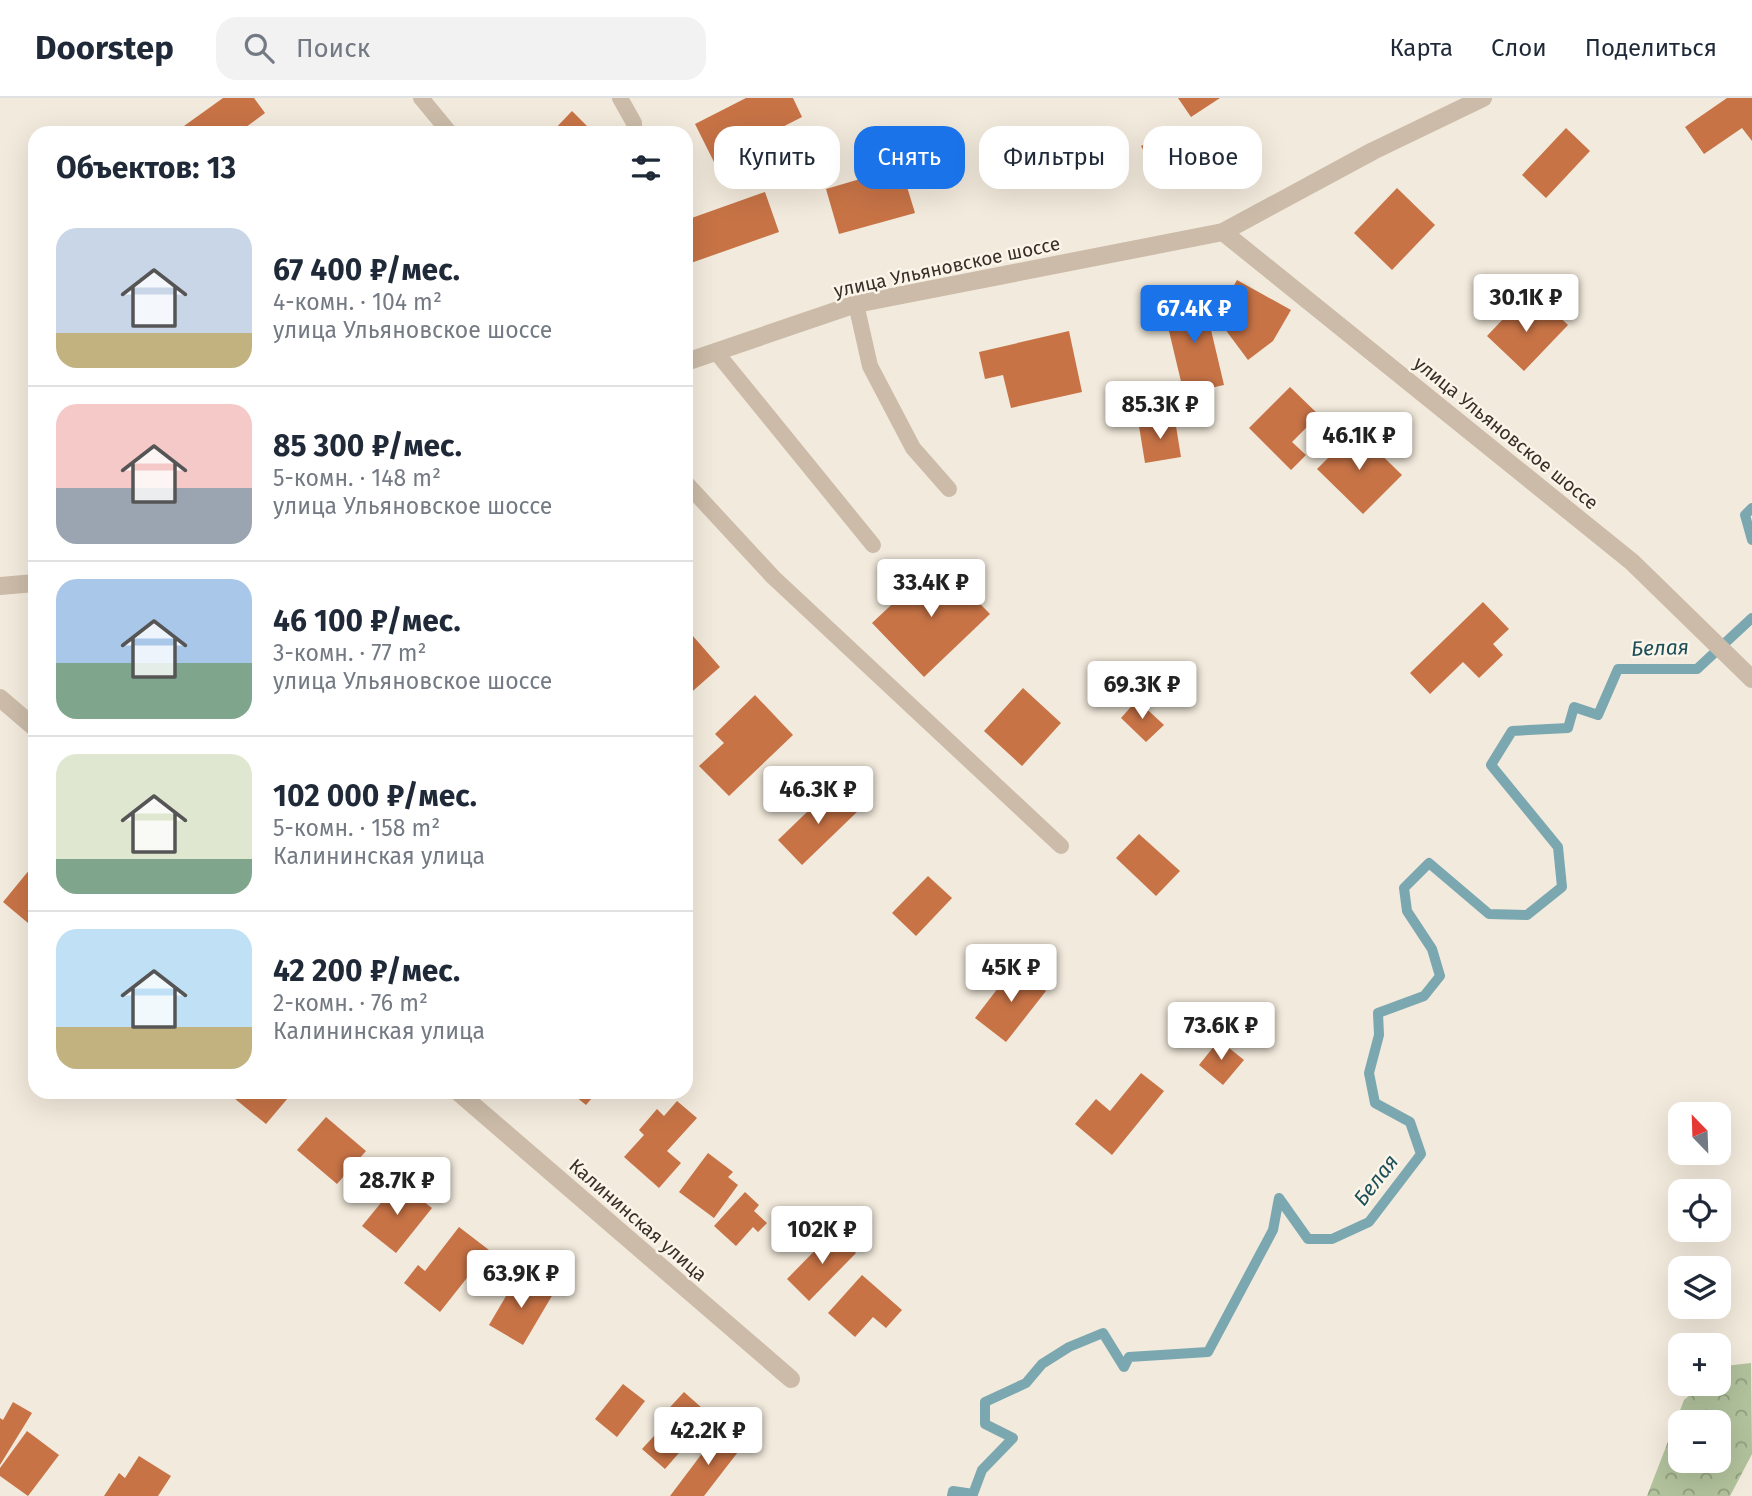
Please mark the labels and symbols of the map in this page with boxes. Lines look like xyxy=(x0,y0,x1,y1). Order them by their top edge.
street label: улица Ульяновское шоссе xyxy=(832,232,1062,302)
pin: 30.1K ₽ xyxy=(1461,274,1591,334)
pin: 67.4K ₽ xyxy=(1129,286,1259,345)
street label: улица Ульяновское шоссе xyxy=(1409,351,1603,515)
pin: 85.3K ₽ xyxy=(1095,382,1225,441)
pin: 46.1K ₽ xyxy=(1294,412,1424,472)
pin: 33.4K ₽ xyxy=(866,560,996,619)
water label: Белая xyxy=(1631,634,1689,662)
pin: 69.3K ₽ xyxy=(1077,662,1207,721)
pin: 46.3K ₽ xyxy=(753,766,883,826)
pin: 45K ₽ xyxy=(962,944,1060,1004)
pin: 73.6K ₽ xyxy=(1156,1002,1286,1062)
north arrow xyxy=(1668,1102,1731,1166)
water label: Белая xyxy=(1348,1149,1404,1211)
street label: Калининская улица xyxy=(564,1154,712,1286)
pin: 28.7K ₽ xyxy=(332,1158,462,1217)
pin: 102K ₽ xyxy=(765,1206,879,1266)
pin: 63.9K ₽ xyxy=(456,1250,586,1310)
pin: 42.2K ₽ xyxy=(643,1408,773,1467)

